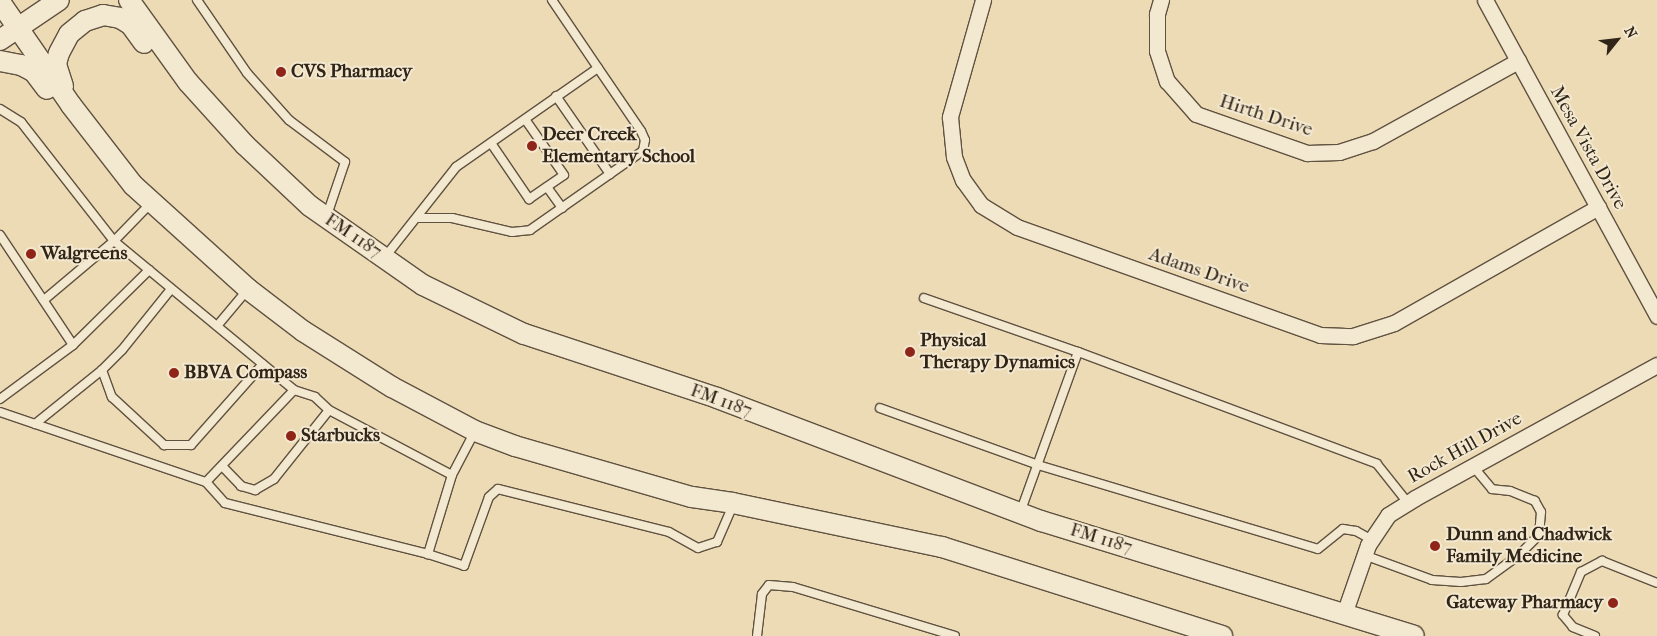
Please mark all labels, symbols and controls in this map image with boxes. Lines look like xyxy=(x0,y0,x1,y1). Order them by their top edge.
north arrow xyxy=(1592,15,1642,65)
text: N xyxy=(1621,24,1641,41)
place label: CVS Pharmacy xyxy=(291,61,412,83)
marker: CVS Pharmacy xyxy=(275,66,287,78)
street label: Mesa Vista Drive xyxy=(1545,82,1631,214)
street label: Hirth Drive xyxy=(1216,90,1316,142)
place label: Deer Creek Elementary School xyxy=(542,124,695,168)
marker: Deer Creek Elementary School xyxy=(526,140,538,152)
street label: FM 1187 xyxy=(320,209,386,263)
place label: Walgreens xyxy=(41,243,127,265)
street label: Adams Drive xyxy=(1146,243,1252,299)
marker: Walgreens xyxy=(25,248,37,260)
place label: Physical Therapy Dynamics xyxy=(920,330,1075,374)
marker: Physical Therapy Dynamics xyxy=(904,346,916,358)
place label: BBVA Compass xyxy=(184,362,307,384)
marker: BBVA Compass xyxy=(168,367,180,379)
street label: FM 1187 xyxy=(687,379,755,423)
street label: Rock Hill Drive xyxy=(1404,407,1526,489)
place label: Starbucks xyxy=(301,425,380,447)
marker: Starbucks xyxy=(285,430,297,442)
street label: FM 1187 xyxy=(1067,519,1135,559)
place label: Dunn and Chadwick Family Medicine xyxy=(1446,524,1612,568)
marker: Dunn and Chadwick Family Medicine xyxy=(1428,539,1442,553)
place label: Gateway Pharmacy xyxy=(1446,592,1603,614)
marker: Gateway Pharmacy xyxy=(1607,597,1619,609)

